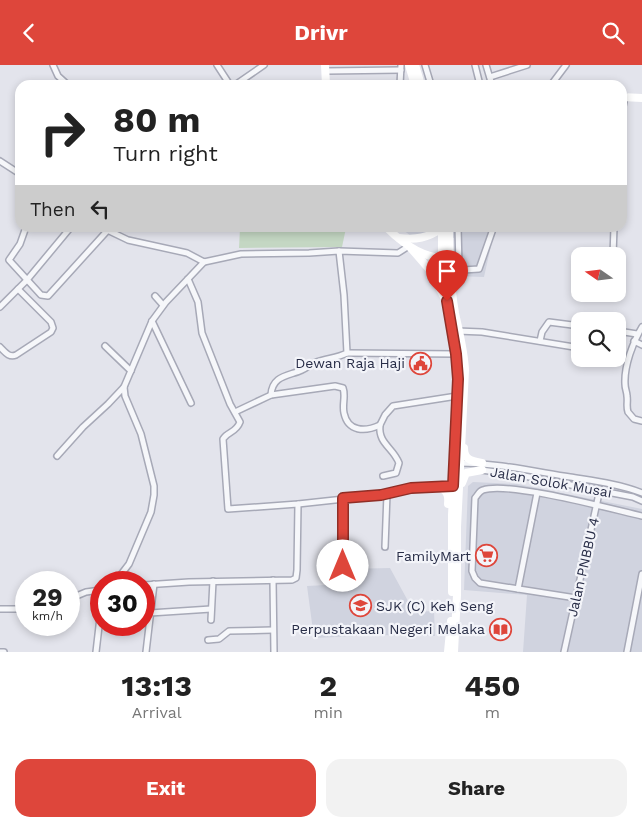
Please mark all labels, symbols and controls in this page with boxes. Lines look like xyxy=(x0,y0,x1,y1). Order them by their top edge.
icon: back xyxy=(15,19,43,47)
icon: search xyxy=(599,19,627,47)
text: Drivr xyxy=(294,20,348,45)
text: 80 m xyxy=(113,99,200,141)
icon: right xyxy=(30,100,95,165)
text: Turn right xyxy=(113,141,218,166)
icon: left xyxy=(86,195,114,223)
text: Then xyxy=(30,198,76,221)
north arrow xyxy=(571,247,626,303)
map controls xyxy=(571,247,626,367)
pin xyxy=(426,250,468,301)
icon: arrive xyxy=(433,257,461,285)
button: search xyxy=(571,312,626,367)
public building icon: Dewan Raja Haji xyxy=(409,351,433,375)
place label: Dewan Raja Haji xyxy=(295,355,405,371)
street label: Jalan Solok Musai xyxy=(489,463,613,501)
street label: Jalan PNBBU 4 xyxy=(564,516,602,618)
position arrow xyxy=(316,539,368,591)
supermarket icon: FamilyMart xyxy=(475,544,499,568)
place label: FamilyMart xyxy=(396,548,471,564)
speed limit sign: 30 xyxy=(90,571,155,636)
text: 29 xyxy=(32,583,63,612)
school or university icon: SJK (C) Keh Seng xyxy=(348,594,372,618)
place label: SJK (C) Keh Seng xyxy=(376,598,494,614)
text: km/h xyxy=(32,609,63,623)
library icon: Perpustakaan Negeri Melaka xyxy=(489,617,513,641)
place label: Perpustakaan Negeri Melaka xyxy=(291,621,485,637)
text: 13:13 xyxy=(121,668,192,703)
text: 2 xyxy=(319,668,337,703)
text: 450 xyxy=(464,668,521,703)
text: Arrival xyxy=(132,703,182,722)
text: min xyxy=(313,703,343,722)
text: m xyxy=(485,703,500,722)
button: Exit xyxy=(15,759,316,817)
button: Share xyxy=(326,759,627,817)

